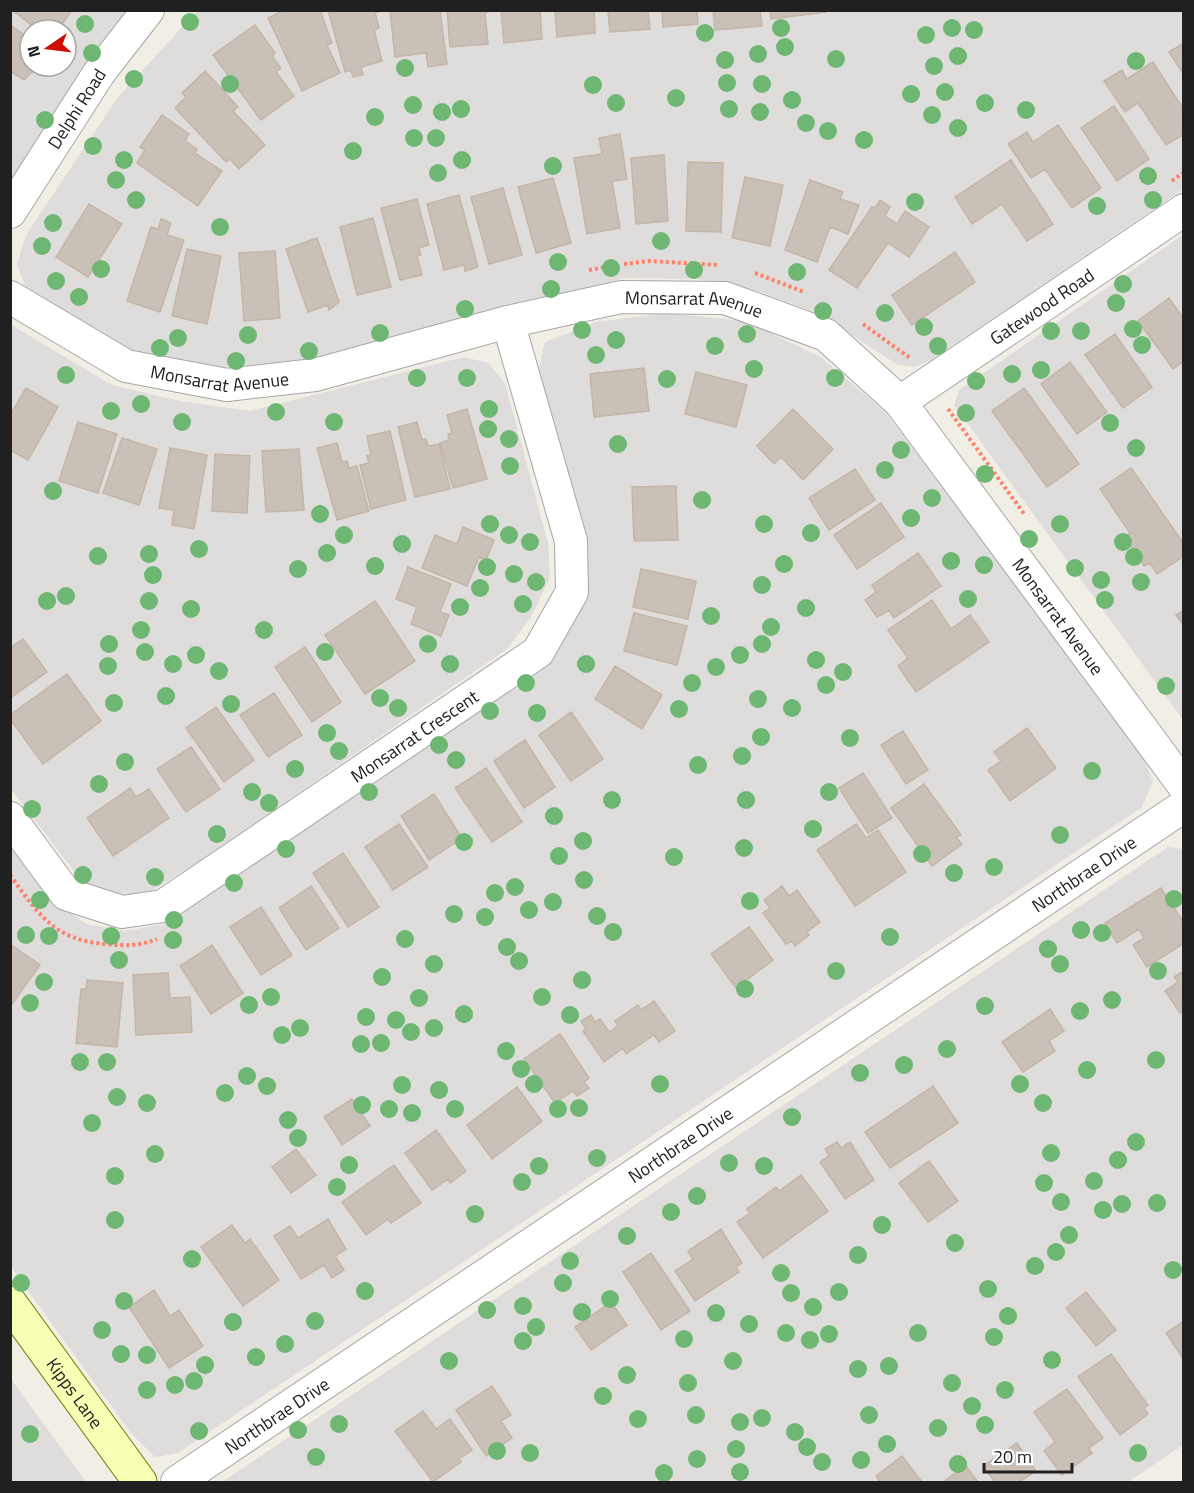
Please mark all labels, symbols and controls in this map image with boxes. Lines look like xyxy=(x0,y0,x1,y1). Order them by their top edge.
north arrow xyxy=(18,18,78,78)
text: N xyxy=(20,43,46,60)
street label: Delphi Road xyxy=(40,63,112,154)
street label: Gatewood Road xyxy=(984,261,1099,351)
street label: Monsarrat Avenue xyxy=(625,284,767,324)
street label: Monsarrat Avenue xyxy=(148,357,290,399)
street label: Monsarrat Avenue xyxy=(1006,552,1111,680)
street label: Monsarrat Crescent xyxy=(345,682,484,789)
street label: Northbrae Drive xyxy=(1026,828,1141,918)
street label: Northbrae Drive xyxy=(622,1099,738,1189)
street label: Kipps Lane xyxy=(40,1352,110,1434)
street label: Northbrae Drive xyxy=(219,1370,334,1460)
scale bar xyxy=(984,1436,1072,1474)
text: 20 m xyxy=(993,1443,1032,1470)

